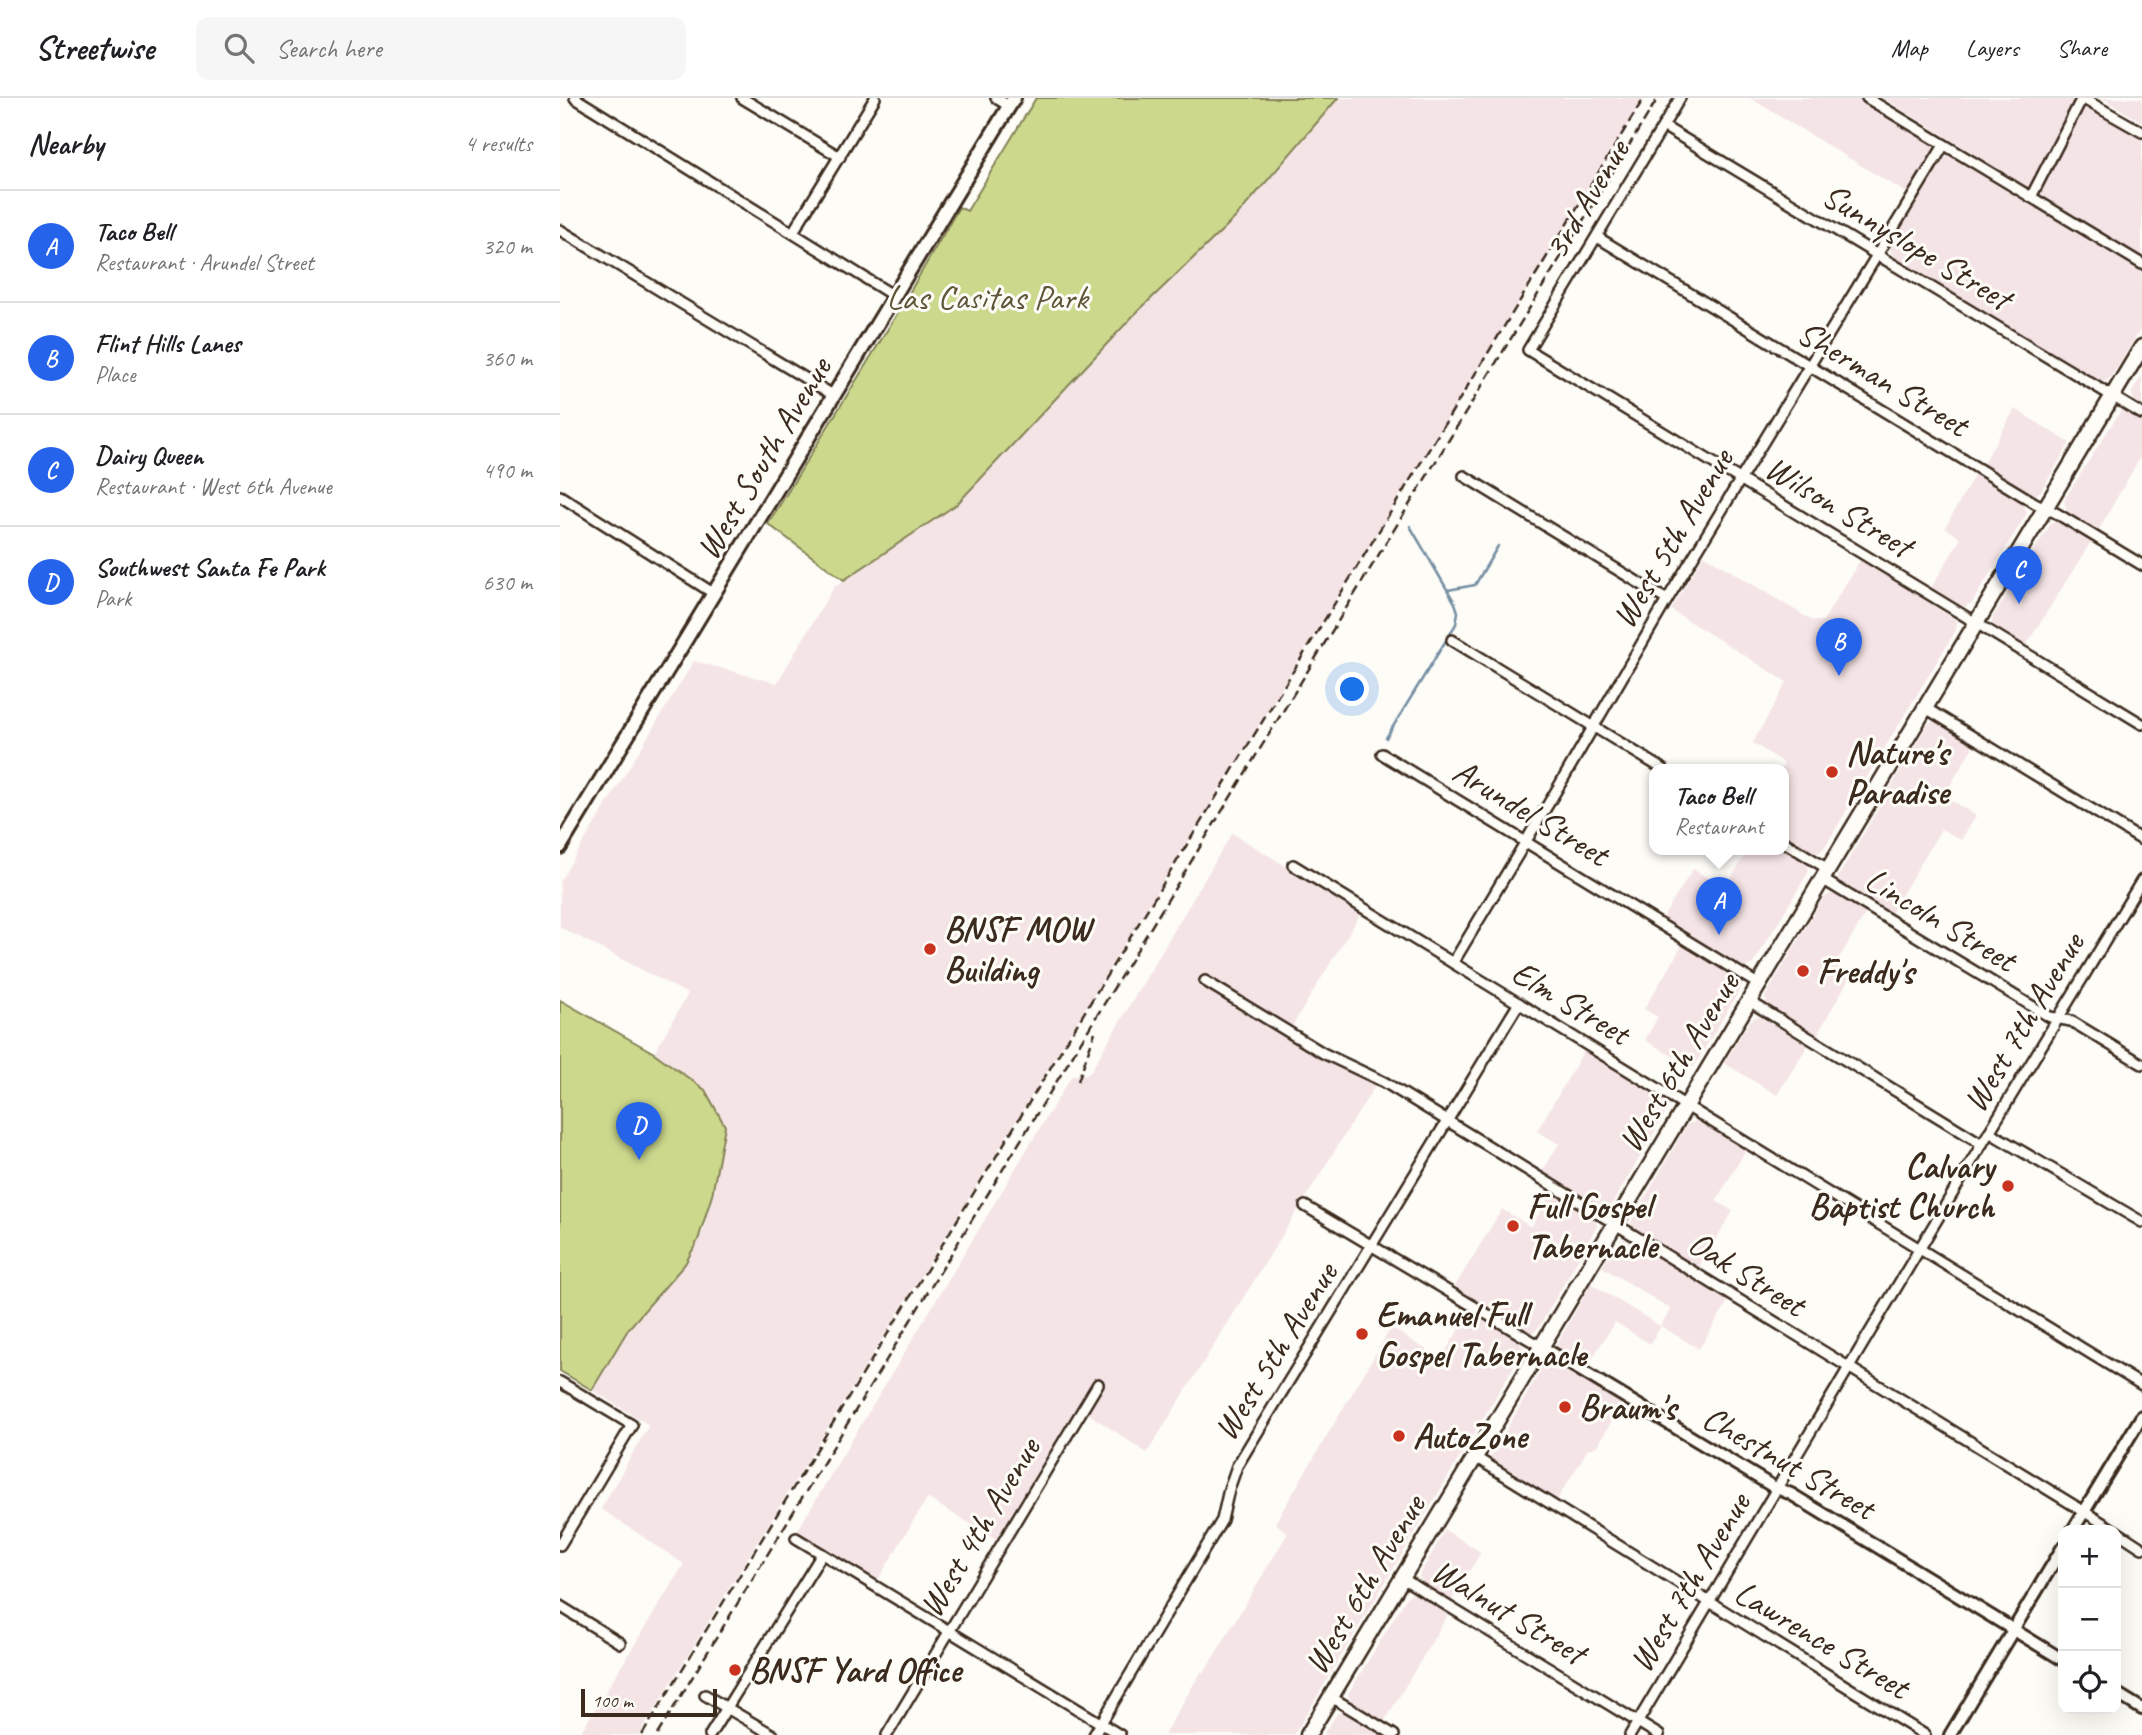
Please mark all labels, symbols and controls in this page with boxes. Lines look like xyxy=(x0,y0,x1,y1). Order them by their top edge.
search box xyxy=(196,17,686,80)
text: Streetwise xyxy=(35,27,154,69)
icon: search xyxy=(220,29,258,67)
text: Search here xyxy=(276,32,382,65)
text: Map xyxy=(1891,33,1928,63)
text: Layers xyxy=(1966,33,2019,63)
text: Share xyxy=(2057,33,2107,63)
text: Nearby xyxy=(28,125,104,163)
text: 4 results xyxy=(465,129,532,158)
street label: 3rd Avenue xyxy=(1533,129,1641,267)
street label: Sunnyslope Street xyxy=(1814,172,2023,323)
text: Taco Bell xyxy=(95,215,173,248)
text: A xyxy=(45,232,57,261)
text: 320 m xyxy=(483,232,532,261)
text: Restaurant · Arundel Street xyxy=(95,248,314,277)
park label: Las Casitas Park xyxy=(886,275,1090,320)
street label: Sherman Street xyxy=(1789,310,1979,449)
text: Flint Hills Lanes xyxy=(95,327,241,360)
text: B xyxy=(45,344,57,373)
text: 360 m xyxy=(483,344,532,373)
street label: West South Avenue xyxy=(685,347,843,568)
text: Place xyxy=(95,360,135,389)
street label: West 5th Avenue xyxy=(1601,438,1745,636)
text: Dairy Queen xyxy=(95,439,203,472)
street label: Wilson Street xyxy=(1757,445,1924,570)
text: C xyxy=(46,456,56,485)
text: 490 m xyxy=(483,456,532,485)
text: Restaurant · West 6th Avenue xyxy=(95,472,332,501)
pin: C xyxy=(1996,546,2042,604)
text: Southwest Santa Fe Park xyxy=(95,551,325,584)
text: D xyxy=(44,568,58,597)
text: 630 m xyxy=(483,568,532,597)
text: Park xyxy=(95,584,131,613)
pin: B xyxy=(1816,618,1862,676)
your location xyxy=(1335,672,1369,706)
place label: Nature's Paradise xyxy=(1846,730,1952,815)
street label: Arundel Street xyxy=(1445,748,1620,878)
popup xyxy=(1649,764,1789,855)
marker: Nature's Paradise xyxy=(1824,764,1840,780)
text: Taco Bell xyxy=(1674,779,1752,812)
text: Restaurant xyxy=(1674,812,1764,841)
street label: Lincoln Street xyxy=(1857,857,2027,984)
pin: A xyxy=(1696,877,1742,935)
place label: BNSF MOW Building xyxy=(944,907,1096,992)
street label: West 7th Avenue xyxy=(1952,922,2096,1120)
marker: BNSF MOW Building xyxy=(922,941,938,957)
place label: Freddy's xyxy=(1817,949,1917,994)
street label: Elm Street xyxy=(1503,950,1641,1057)
street label: West 6th Avenue xyxy=(1607,962,1751,1160)
marker: Freddy's xyxy=(1795,963,1811,979)
pin: D xyxy=(616,1102,662,1160)
place label: Calvary Baptist Church xyxy=(1809,1144,1997,1229)
marker: Calvary Baptist Church xyxy=(2000,1178,2016,1194)
place label: Full Gospel Tabernacle xyxy=(1527,1184,1660,1269)
marker: Full Gospel Tabernacle xyxy=(1505,1218,1521,1234)
street label: Oak Street xyxy=(1680,1220,1816,1329)
street label: West 5th Avenue xyxy=(1203,1252,1349,1449)
place label: Emanuel Full Gospel Tabernacle xyxy=(1376,1292,1588,1377)
marker: Emanuel Full Gospel Tabernacle xyxy=(1354,1326,1370,1342)
place label: Braum's xyxy=(1579,1385,1680,1430)
street label: Chestnut Street xyxy=(1694,1395,1886,1532)
marker: Braum's xyxy=(1557,1399,1573,1415)
place label: AutoZone xyxy=(1413,1414,1530,1459)
street label: West 4th Avenue xyxy=(908,1427,1052,1625)
marker: AutoZone xyxy=(1391,1428,1407,1444)
street label: West 7th Avenue xyxy=(1618,1482,1762,1680)
street label: West 6th Avenue xyxy=(1293,1484,1437,1682)
map controls xyxy=(2058,1525,2121,1714)
button: + xyxy=(2058,1525,2121,1588)
street label: Walnut Street xyxy=(1424,1548,1598,1677)
street label: Lawrence Street xyxy=(1726,1570,1920,1711)
button: − xyxy=(2058,1588,2121,1651)
place label: BNSF Yard Office xyxy=(749,1648,964,1693)
button: locate xyxy=(2058,1651,2121,1714)
marker: BNSF Yard Office xyxy=(727,1662,743,1678)
scale bar xyxy=(581,1686,718,1718)
text: 100 m xyxy=(592,1689,633,1713)

